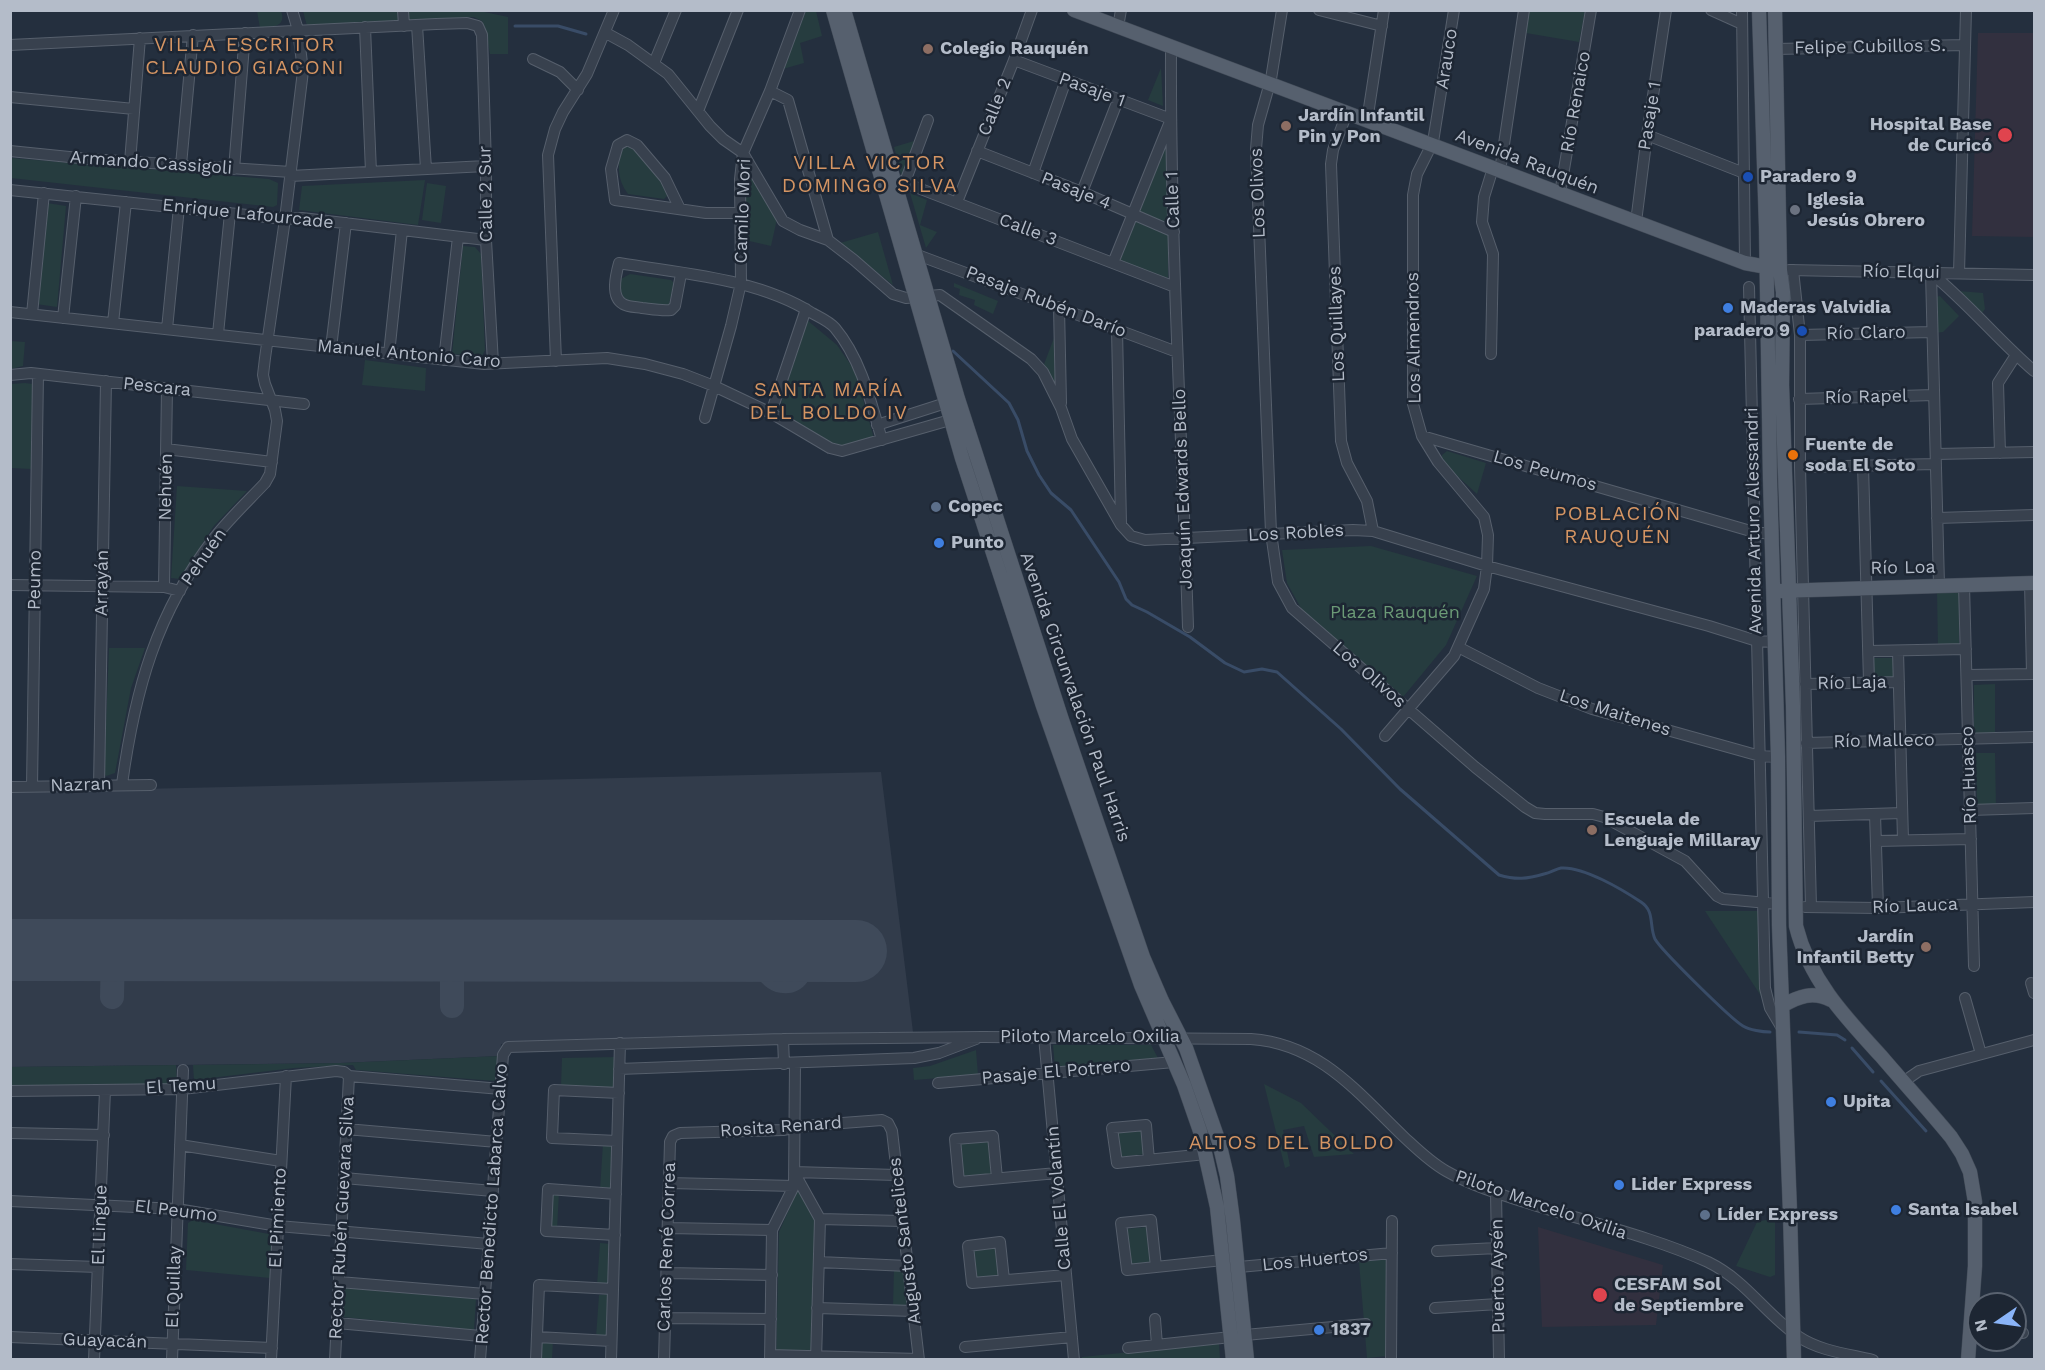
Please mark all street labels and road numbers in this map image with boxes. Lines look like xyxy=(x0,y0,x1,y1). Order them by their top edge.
street label: Arauco xyxy=(1432,27,1462,91)
street label: Felipe Cubillos S. xyxy=(1794,35,1946,59)
street label: Río Renaico xyxy=(1556,50,1596,154)
street label: Pasaje 1 xyxy=(1056,68,1128,112)
street label: Calle 2 xyxy=(974,75,1016,139)
street label: Pasaje 1 xyxy=(1634,80,1666,152)
street label: Avenida Rauquén xyxy=(1452,125,1602,199)
street label: Calle 2 Sur xyxy=(474,146,498,242)
street label: Armando Cassigoli xyxy=(69,147,233,179)
street label: Los Olivos xyxy=(1246,147,1270,239)
street label: Camilo Mori xyxy=(730,158,756,264)
street label: Pasaje 4 xyxy=(1038,167,1114,215)
street label: Calle 1 xyxy=(1161,171,1185,229)
street label: Enrique Lafourcade xyxy=(161,194,335,234)
street label: Calle 3 xyxy=(996,209,1060,251)
street label: Pasaje Rubén Darío xyxy=(963,261,1129,343)
street label: Río Elqui xyxy=(1862,261,1940,283)
street label: Los Quillayes xyxy=(1324,266,1350,382)
street label: Los Almendros xyxy=(1402,272,1426,404)
street label: Río Claro xyxy=(1826,322,1906,344)
street label: Manuel Antonio Caro xyxy=(316,335,502,373)
street label: Pescara xyxy=(122,373,192,401)
street label: Río Rapel xyxy=(1824,385,1908,409)
street label: Joaquín Edwards Bello xyxy=(1169,388,1197,590)
street label: Avenida Arturo Alessandri xyxy=(1741,407,1767,635)
street label: Los Peumos xyxy=(1491,446,1599,496)
street label: Nehuén xyxy=(155,453,177,521)
street label: Los Robles xyxy=(1247,520,1345,546)
street label: Pehuén xyxy=(177,524,231,590)
street label: Avenida Circunvalación Paul Harris xyxy=(1015,549,1135,845)
street label: Peumo xyxy=(24,550,46,610)
street label: Arrayán xyxy=(91,550,113,616)
street label: Río Loa xyxy=(1870,557,1936,579)
street label: Los Olivos xyxy=(1328,637,1410,713)
street label: Río Laja xyxy=(1817,672,1887,694)
street label: Los Maitenes xyxy=(1556,685,1674,741)
street label: Río Huasco xyxy=(1956,725,1982,825)
street label: Río Malleco xyxy=(1833,729,1935,753)
street label: Nazran xyxy=(50,773,112,797)
street label: Río Lauca xyxy=(1872,894,1958,918)
street label: Piloto Marcelo Oxilia xyxy=(1000,1026,1180,1048)
street label: Pasaje El Potrero xyxy=(981,1055,1131,1089)
street label: Rector Benedicto Labarca Calvo xyxy=(471,1063,513,1345)
street label: El Temu xyxy=(145,1073,217,1099)
street label: Rector Rubén Guevara Silva xyxy=(325,1096,359,1340)
street label: Rosita Renard xyxy=(719,1112,843,1142)
street label: Calle El Volantín xyxy=(1042,1125,1076,1271)
street label: Augusto Santelices xyxy=(884,1156,926,1326)
street label: Carlos René Correa xyxy=(653,1162,681,1332)
street label: Piloto Marcelo Oxilia xyxy=(1452,1166,1630,1244)
street label: El Pimiento xyxy=(265,1167,291,1269)
street label: El Lingue xyxy=(88,1184,112,1266)
street label: El Peumo xyxy=(133,1195,219,1227)
street label: Puerto Aysén xyxy=(1486,1218,1510,1334)
street label: Los Huertos xyxy=(1261,1244,1369,1276)
street label: El Quillay xyxy=(162,1245,186,1329)
street label: Guayacán xyxy=(62,1329,148,1353)

